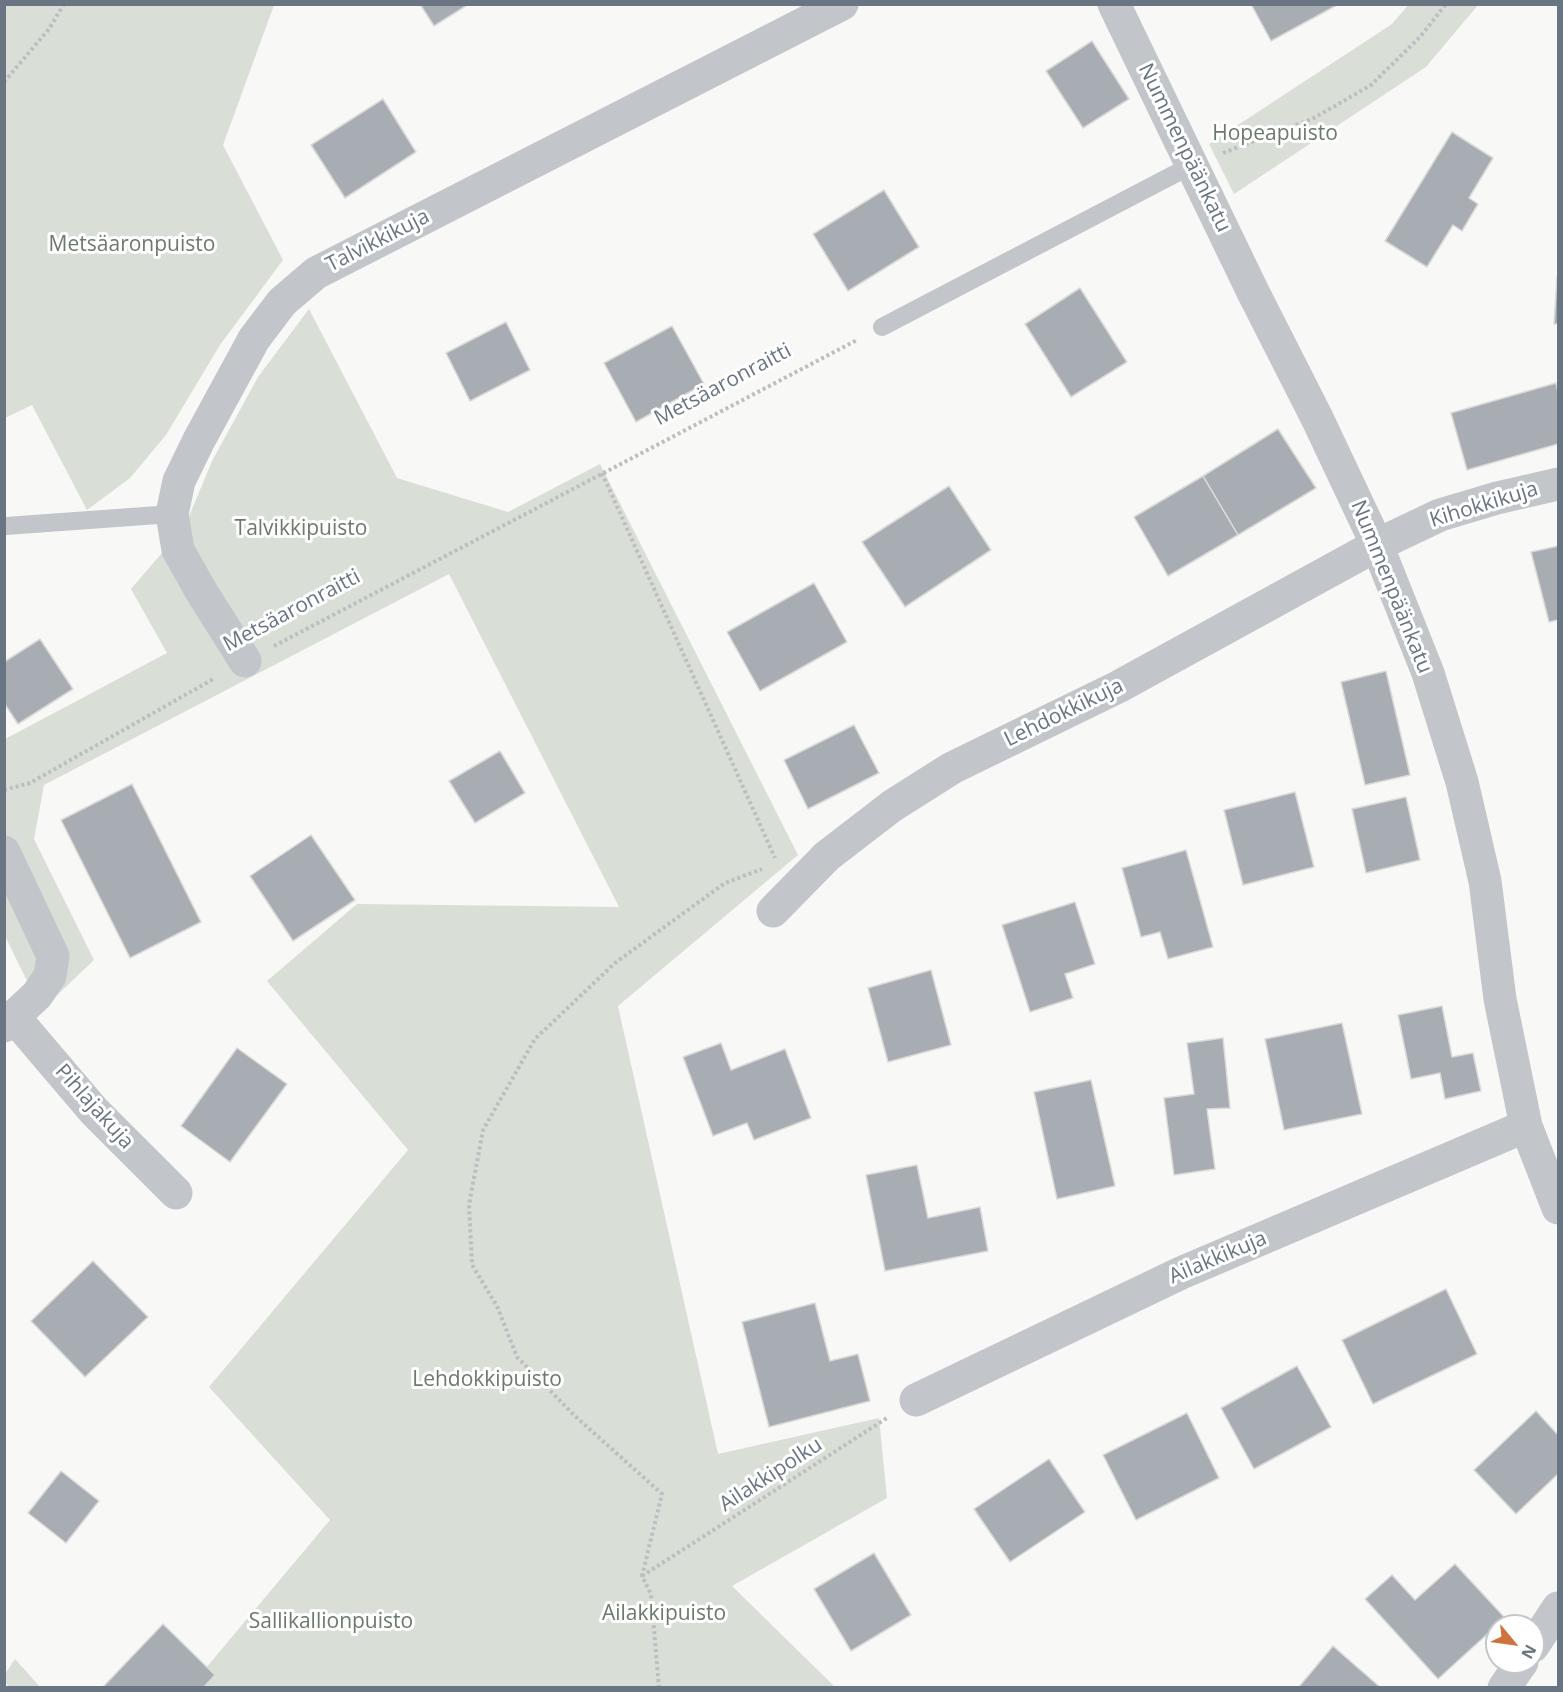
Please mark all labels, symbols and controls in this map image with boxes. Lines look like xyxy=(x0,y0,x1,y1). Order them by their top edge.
street label: Nummenpäänkatu xyxy=(1132,60,1236,236)
park label: Hopeapuisto xyxy=(1212,121,1338,147)
street label: Talvikkikuja xyxy=(322,204,434,278)
park label: Metsäaronpuisto xyxy=(49,232,215,258)
street label: Metsäaronraitti xyxy=(650,338,796,432)
street label: Kihokkikuja xyxy=(1427,477,1541,533)
street label: Nummenpäänkatu xyxy=(1345,497,1437,677)
park label: Talvikkipuisto xyxy=(235,516,367,542)
street label: Metsäaronraitti xyxy=(219,564,365,658)
street label: Lehdokkikuja xyxy=(1000,673,1128,753)
street label: Pihlajakuja xyxy=(49,1059,139,1155)
street label: Ailakkikuja xyxy=(1165,1226,1271,1290)
park label: Lehdokkipuisto xyxy=(412,1367,562,1393)
street label: Ailakkipolku xyxy=(715,1432,827,1518)
park label: Ailakkipuisto xyxy=(602,1601,726,1627)
park label: Sallikallionpuisto xyxy=(249,1609,413,1635)
north arrow xyxy=(1485,1614,1545,1674)
text: N xyxy=(1516,1641,1542,1663)

